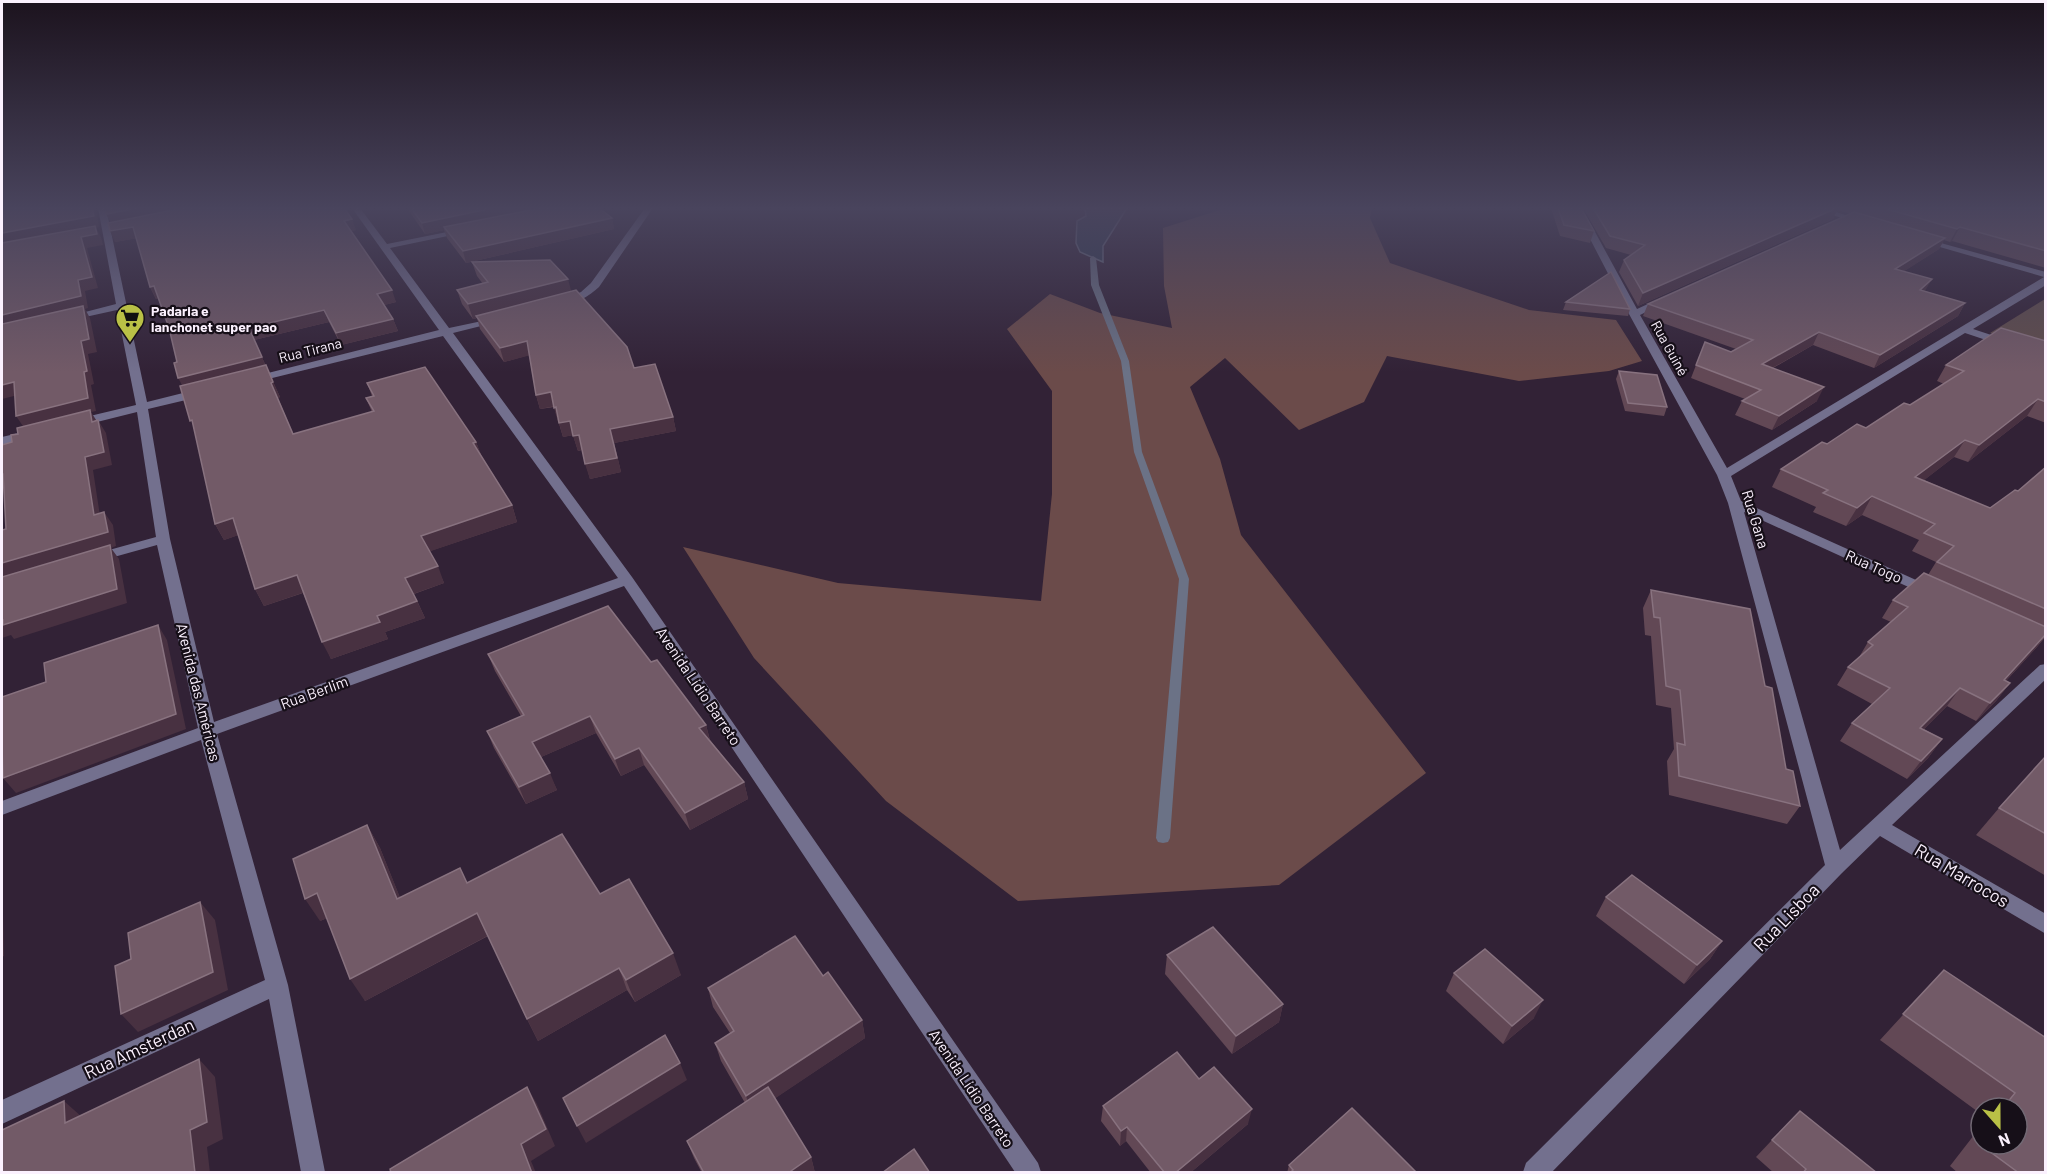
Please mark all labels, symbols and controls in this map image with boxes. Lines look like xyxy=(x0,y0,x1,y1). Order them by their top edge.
supermarket icon: Padaria e lanchonet super pao xyxy=(114,302,146,344)
place label: Padaria e lanchonet super pao xyxy=(151,302,277,335)
street label: Rua Guiné xyxy=(1648,317,1692,379)
street label: Rua Tirana xyxy=(277,334,343,366)
street label: Rua Gana xyxy=(1739,487,1773,551)
street label: Rua Togo xyxy=(1843,546,1905,586)
street label: Avenida das Américas xyxy=(173,621,225,763)
street label: Avenida Lídio Barreto xyxy=(653,624,745,748)
street label: Rua Berlim xyxy=(278,671,350,713)
street label: Rua Marrocos xyxy=(1911,838,2013,912)
street label: Rua Lisboa xyxy=(1748,879,1824,955)
street label: Rua Amsterdan xyxy=(80,1013,198,1083)
street label: Avenida Lídio Barreto xyxy=(926,1026,1018,1150)
north arrow xyxy=(1969,1096,2029,1156)
text: N xyxy=(1996,1130,2013,1151)

